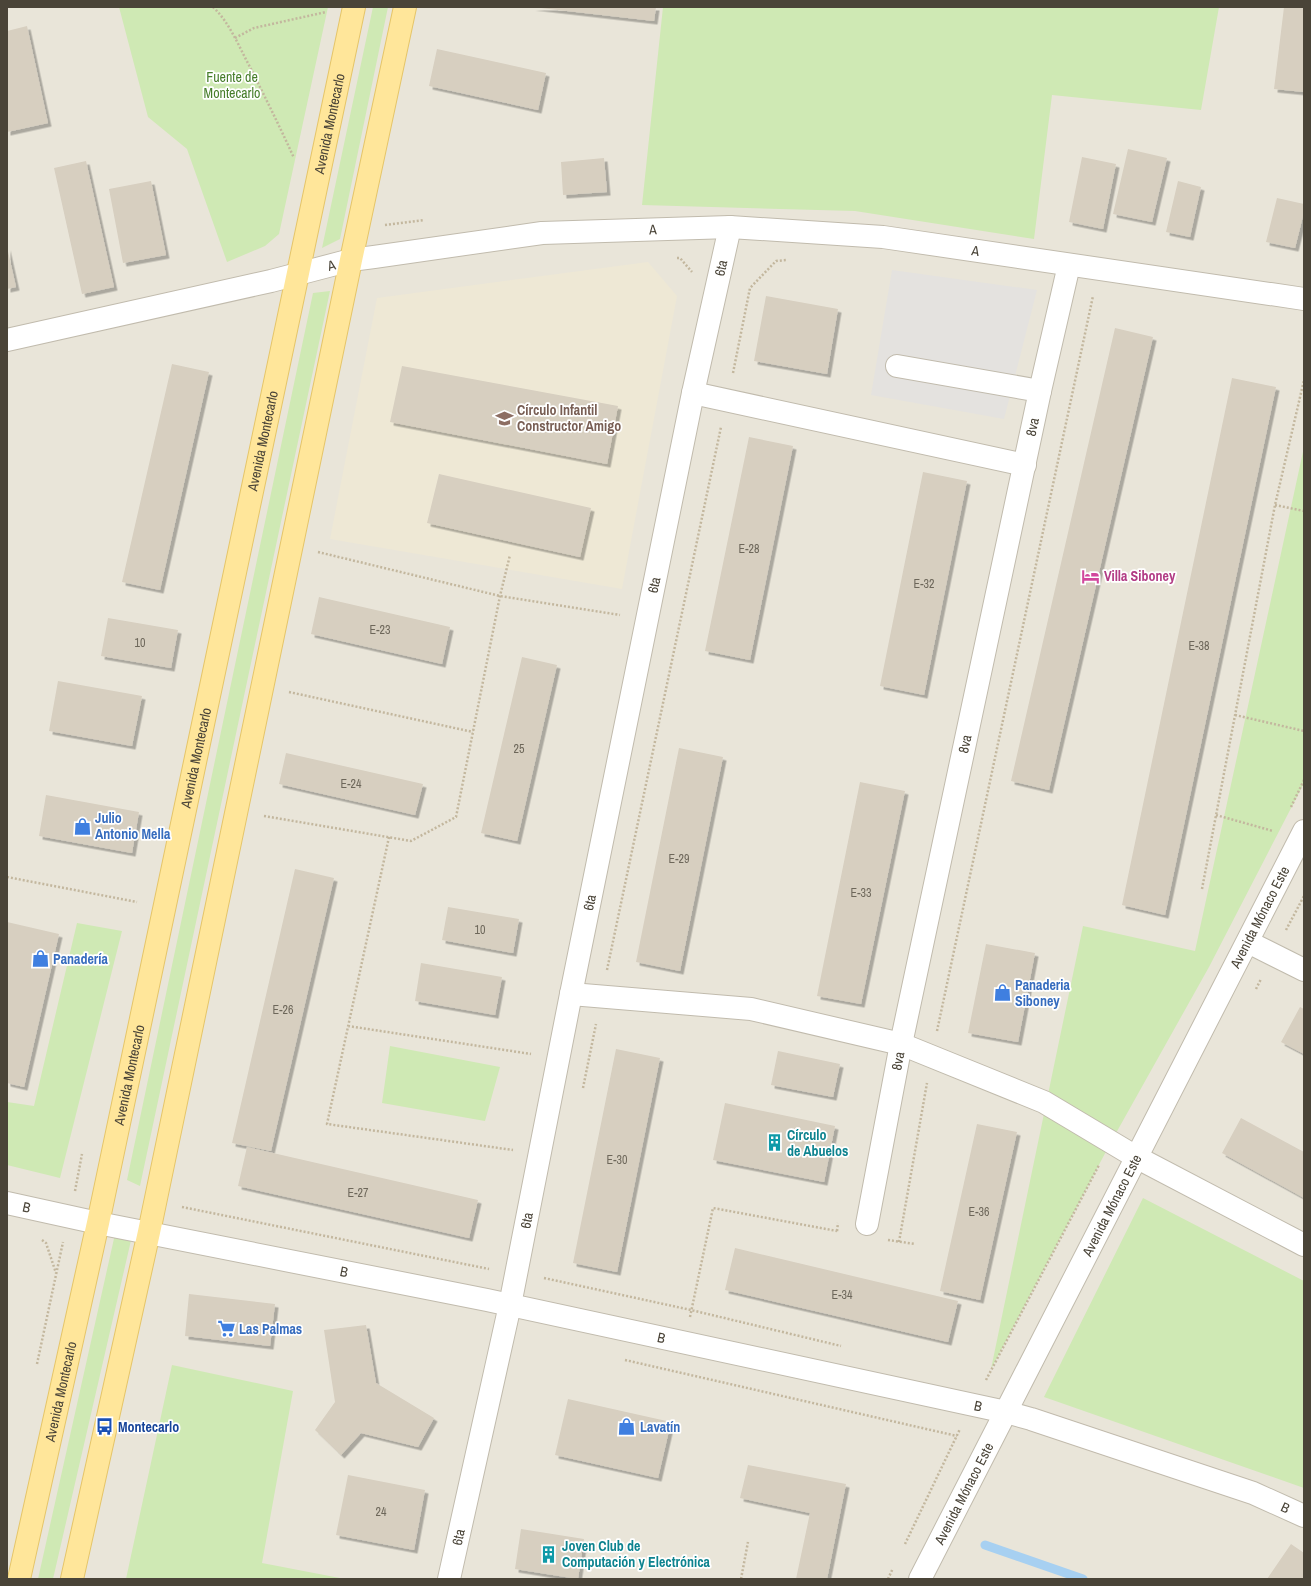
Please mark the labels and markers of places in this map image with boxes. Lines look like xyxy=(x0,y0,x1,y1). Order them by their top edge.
place label: Círculo Infantil Constructor Amigo xyxy=(517,401,621,435)
school or university icon: Círculo Infantil Constructor Amigo xyxy=(494,408,514,428)
hotel icon: Villa Siboney xyxy=(1081,566,1101,586)
place label: Villa Siboney xyxy=(1104,567,1176,585)
place label: Julio Antonio Mella xyxy=(95,809,171,843)
shop icon: Julio Antonio Mella xyxy=(72,816,92,836)
shop icon: Panadería xyxy=(30,949,50,969)
place label: Panadería xyxy=(53,950,108,968)
place label: Panaderia Siboney xyxy=(1015,976,1070,1010)
shop icon: Panaderia Siboney xyxy=(992,983,1012,1003)
place label: Círculo de Abuelos xyxy=(787,1126,848,1160)
building icon: Círculo de Abuelos xyxy=(764,1133,784,1153)
supermarket icon: Las Palmas xyxy=(216,1319,236,1339)
place label: Las Palmas xyxy=(239,1320,302,1338)
bus stop icon: Montecarlo xyxy=(95,1417,115,1437)
shop icon: Lavatín xyxy=(617,1417,637,1437)
place label: Montecarlo xyxy=(118,1418,179,1436)
place label: Lavatín xyxy=(640,1418,680,1436)
place label: Joven Club de Computación y Electrónica xyxy=(562,1537,711,1571)
building icon: Joven Club de Computación y Electrónica xyxy=(539,1544,559,1564)

